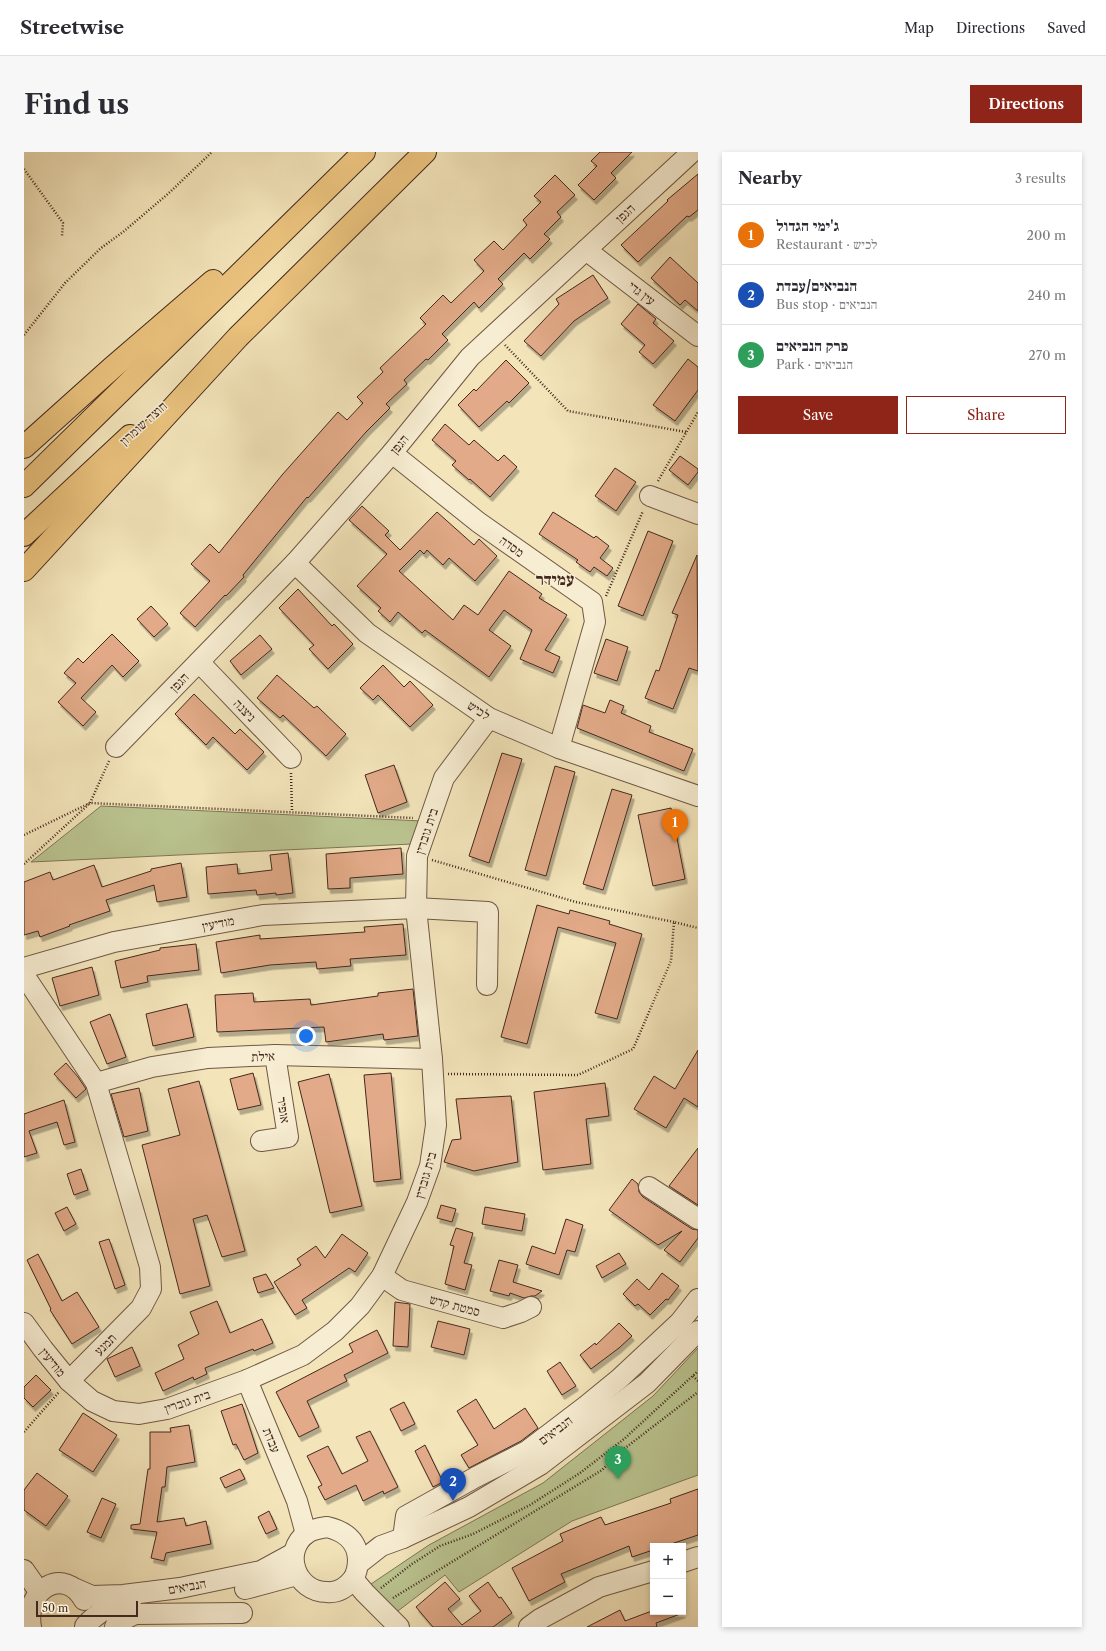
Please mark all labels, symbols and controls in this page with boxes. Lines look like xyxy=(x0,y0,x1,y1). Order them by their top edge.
text: Streetwise xyxy=(20,16,124,39)
text: Map xyxy=(904,19,934,37)
text: Directions xyxy=(956,19,1025,37)
text: Saved xyxy=(1047,19,1086,37)
button: Directions xyxy=(970,85,1082,123)
text: Find us xyxy=(24,87,129,121)
text: Nearby xyxy=(738,168,802,188)
text: 3 results xyxy=(1015,170,1066,186)
street label: הגפן xyxy=(612,200,638,226)
text: ג'ימי הגדול xyxy=(776,216,839,235)
text: 1 xyxy=(748,227,754,243)
text: 200 m xyxy=(1026,227,1066,243)
text: Restaurant · לכיש xyxy=(776,236,877,252)
text: הנביאים/עבדת xyxy=(776,276,857,295)
street label: עין גדי xyxy=(625,277,659,309)
text: 2 xyxy=(747,287,755,303)
text: 240 m xyxy=(1027,287,1066,303)
text: Bus stop · הנביאים xyxy=(776,296,877,312)
text: פרק הנביאים xyxy=(776,336,848,355)
text: 3 xyxy=(747,347,755,363)
text: 270 m xyxy=(1028,347,1066,363)
text: Park · הנביאים xyxy=(776,356,853,372)
button: Save xyxy=(738,396,898,434)
button: Share xyxy=(906,396,1066,434)
street label: חוצה שומרון xyxy=(116,398,170,448)
street label: הגפן xyxy=(386,431,412,457)
street label: מסדה xyxy=(497,532,527,560)
district label: עמידר xyxy=(536,569,574,589)
street label: הגפן xyxy=(166,669,192,695)
street label: ניצנה xyxy=(230,695,260,725)
street label: לכיש xyxy=(465,697,493,723)
street label: בית גוברין xyxy=(411,806,441,856)
pin: 1 xyxy=(662,809,688,842)
street label: מודיעין xyxy=(200,912,236,934)
your location xyxy=(296,1026,316,1046)
street label: אילת xyxy=(251,1048,275,1064)
street label: אופיר xyxy=(274,1096,294,1124)
street label: בית גוברין xyxy=(411,1150,439,1200)
street label: סמטת קדש xyxy=(428,1291,482,1319)
street label: תמנע xyxy=(91,1330,119,1358)
street label: מודיעין xyxy=(37,1344,70,1380)
street label: בית גוברין xyxy=(162,1386,212,1416)
street label: הנביאים xyxy=(535,1412,575,1448)
street label: עבדת xyxy=(260,1425,284,1455)
pin: 3 xyxy=(605,1446,631,1479)
pin: 2 xyxy=(440,1468,466,1501)
map controls xyxy=(650,1543,686,1615)
button: + xyxy=(650,1543,686,1579)
street label: הנביאים xyxy=(167,1575,207,1597)
button: − xyxy=(650,1579,686,1615)
scale bar xyxy=(36,1599,138,1618)
text: 50 m xyxy=(42,1601,68,1615)

